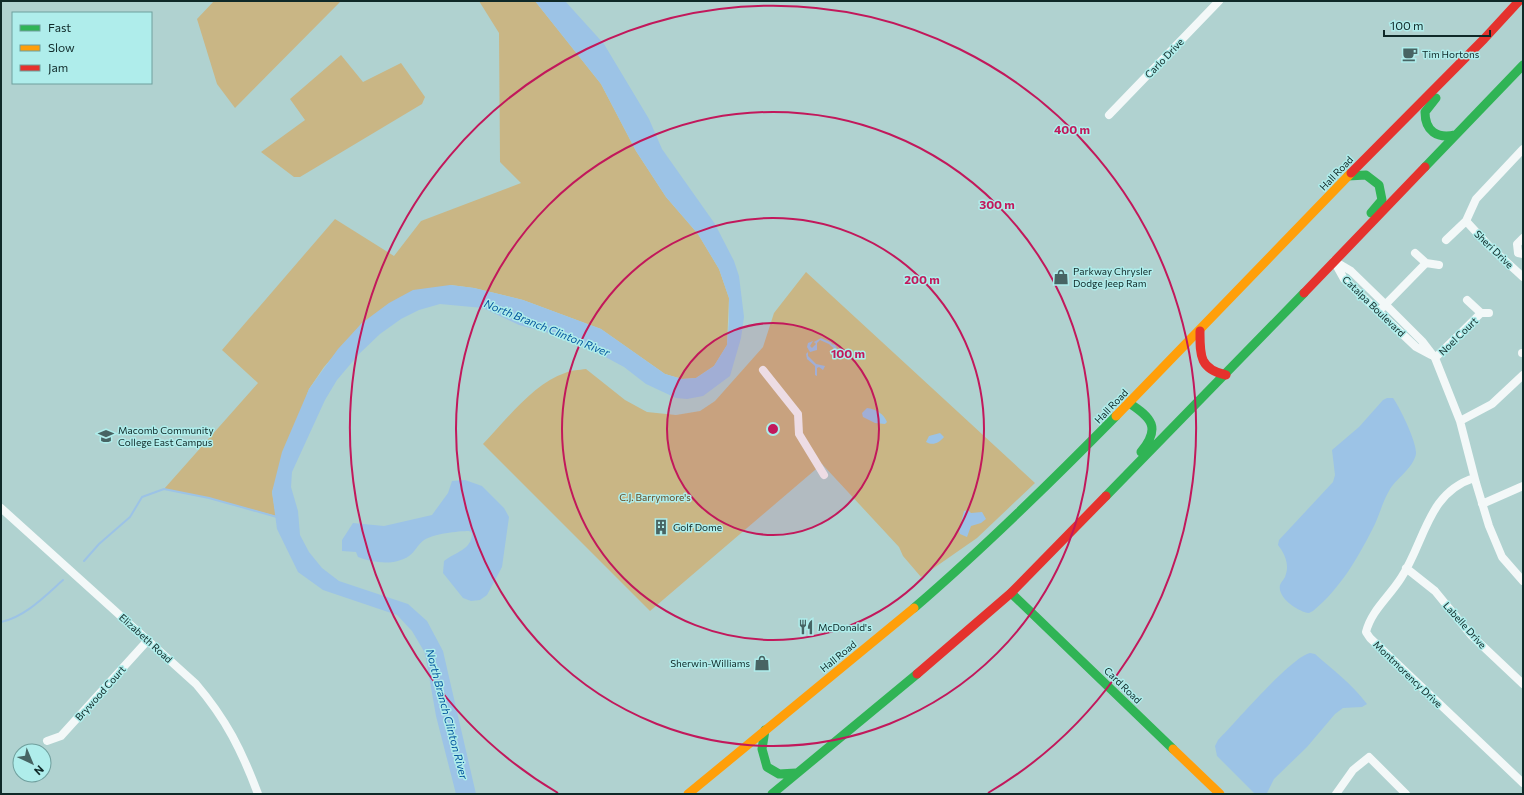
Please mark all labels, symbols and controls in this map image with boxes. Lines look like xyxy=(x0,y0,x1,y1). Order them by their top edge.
legend xyxy=(12,12,152,84)
scale bar xyxy=(1384,12,1490,38)
text: 100 m xyxy=(1390,18,1424,32)
text: Fast xyxy=(48,20,71,34)
street label: Carlo Drive xyxy=(1142,36,1186,80)
text: Slow xyxy=(48,40,75,54)
cafe icon: Tim Hortons xyxy=(1401,45,1419,63)
place label: Tim Hortons xyxy=(1422,48,1480,60)
text: Jam xyxy=(48,60,68,75)
text: 400 m xyxy=(1054,122,1090,136)
street label: Hall Road xyxy=(1317,153,1355,193)
text: 300 m xyxy=(979,197,1015,211)
street label: Sheri Drive xyxy=(1472,227,1516,271)
place label: Parkway Chrysler Dodge Jeep Ram xyxy=(1073,265,1152,289)
shop icon: Parkway Chrysler Dodge Jeep Ram xyxy=(1052,268,1070,286)
text: 200 m xyxy=(904,272,940,286)
street label: Catalpa Boulevard xyxy=(1340,273,1408,339)
water label: North Branch Clinton River xyxy=(483,296,612,359)
street label: Noel Court xyxy=(1436,314,1480,358)
text: 100 m xyxy=(831,346,865,360)
street label: Hall Road xyxy=(1092,386,1130,426)
centre of rings xyxy=(766,422,780,436)
place label: Macomb Community College East Campus xyxy=(118,424,214,448)
school or university icon: Macomb Community College East Campus xyxy=(97,427,115,445)
park label: C.J. Barrymore's xyxy=(619,491,691,503)
building icon: Golf Dome xyxy=(652,518,670,536)
place label: Golf Dome xyxy=(673,521,722,533)
street label: Labelle Drive xyxy=(1441,599,1489,651)
street label: Elizabeth Road xyxy=(117,611,175,665)
restaurant icon: McDonald's xyxy=(797,618,815,636)
place label: McDonald's xyxy=(818,621,872,633)
street label: Hall Road xyxy=(817,638,859,674)
street label: Montmorency Drive xyxy=(1371,638,1445,710)
water label: North Branch Clinton River xyxy=(424,647,471,781)
shop icon: Sherwin-Williams xyxy=(753,654,771,672)
place label: Sherwin-Williams xyxy=(670,657,750,669)
street label: Brywood Court xyxy=(72,663,128,723)
street label: Card Road xyxy=(1102,664,1144,706)
north arrow xyxy=(12,743,52,783)
text: N xyxy=(32,763,47,778)

